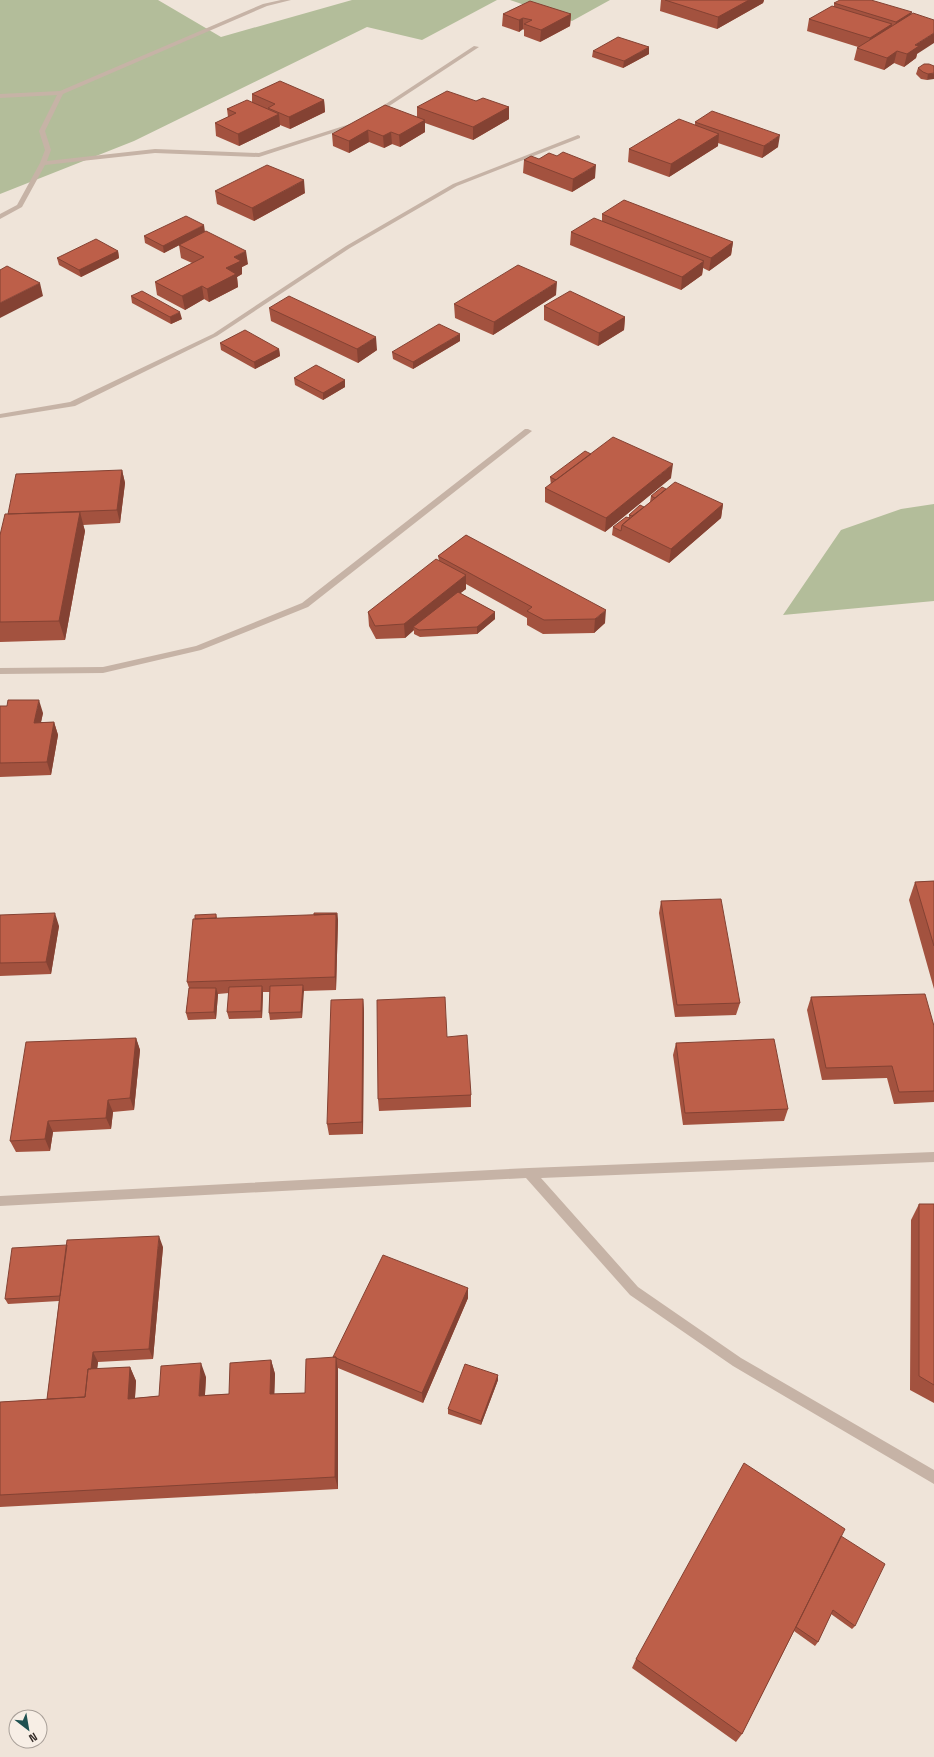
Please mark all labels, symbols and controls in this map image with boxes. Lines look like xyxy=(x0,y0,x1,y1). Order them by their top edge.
north arrow xyxy=(8,1709,48,1749)
text: N xyxy=(26,1730,40,1745)

